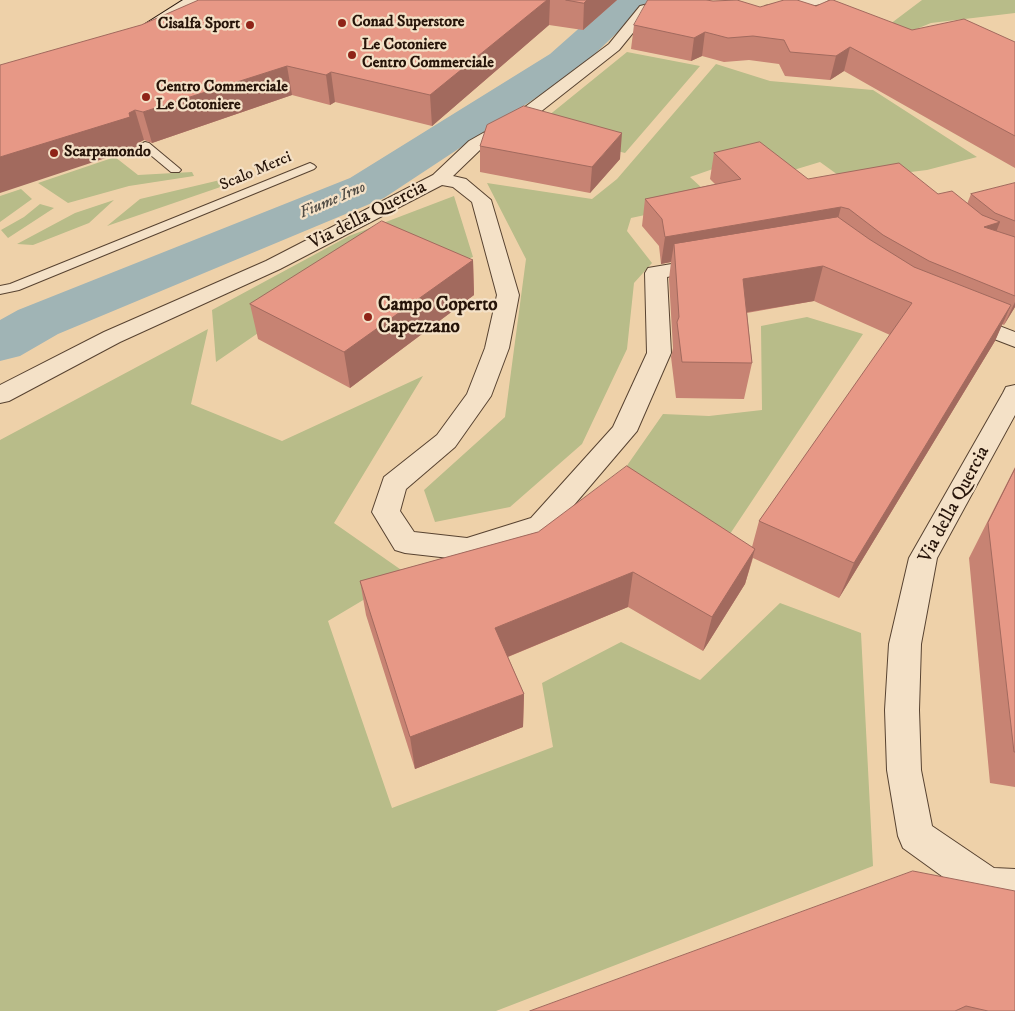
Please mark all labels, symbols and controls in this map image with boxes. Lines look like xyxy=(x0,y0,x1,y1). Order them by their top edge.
place label: Conad Superstore xyxy=(352,13,464,33)
place label: Cisalfa Sport xyxy=(158,15,240,35)
marker: Conad Superstore xyxy=(336,17,348,29)
marker: Cisalfa Sport xyxy=(244,19,256,31)
place label: Le Cotoniere Centro Commerciale xyxy=(362,36,494,74)
marker: Le Cotoniere Centro Commerciale xyxy=(346,49,358,61)
place label: Centro Commerciale Le Cotoniere xyxy=(156,78,288,116)
marker: Centro Commerciale Le Cotoniere xyxy=(140,91,152,103)
place label: Scarpamondo xyxy=(64,143,151,163)
marker: Scarpamondo xyxy=(48,147,60,159)
street label: Scalo Merci xyxy=(217,148,295,196)
street label: Via della Quercia xyxy=(305,177,431,255)
water label: Fiume Irno xyxy=(297,178,369,224)
place label: Campo Coperto Capezzano xyxy=(378,295,498,339)
marker: Campo Coperto Capezzano xyxy=(362,311,374,323)
street label: Via della Quercia xyxy=(915,443,995,567)

